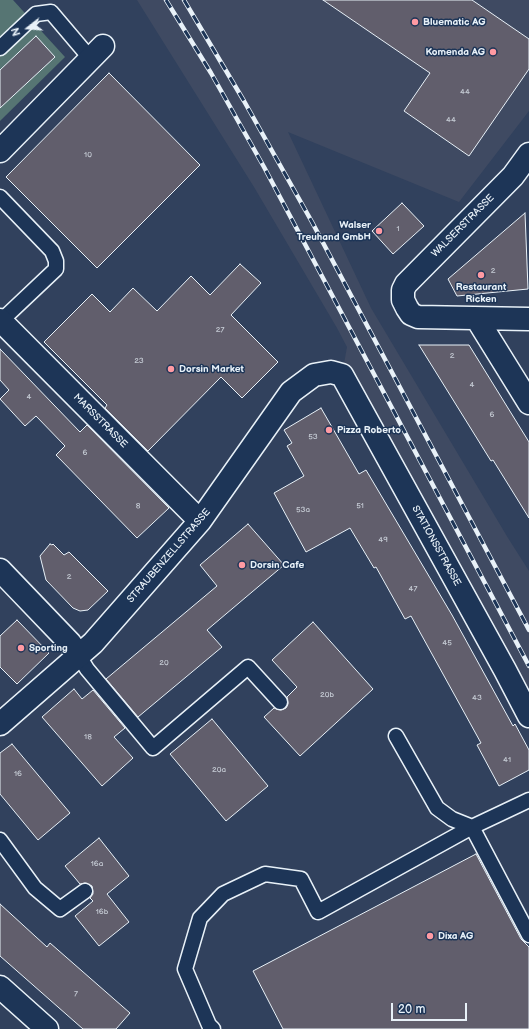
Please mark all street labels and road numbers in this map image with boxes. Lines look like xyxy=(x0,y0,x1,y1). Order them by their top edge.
street label: WALSERSTRASSE xyxy=(429,192,497,260)
street label: MARSSTRASSE xyxy=(70,391,130,451)
street label: STATIONSSTRASSE xyxy=(409,504,463,588)
street label: STRAUBENZELLSTRASSE xyxy=(125,506,213,606)

